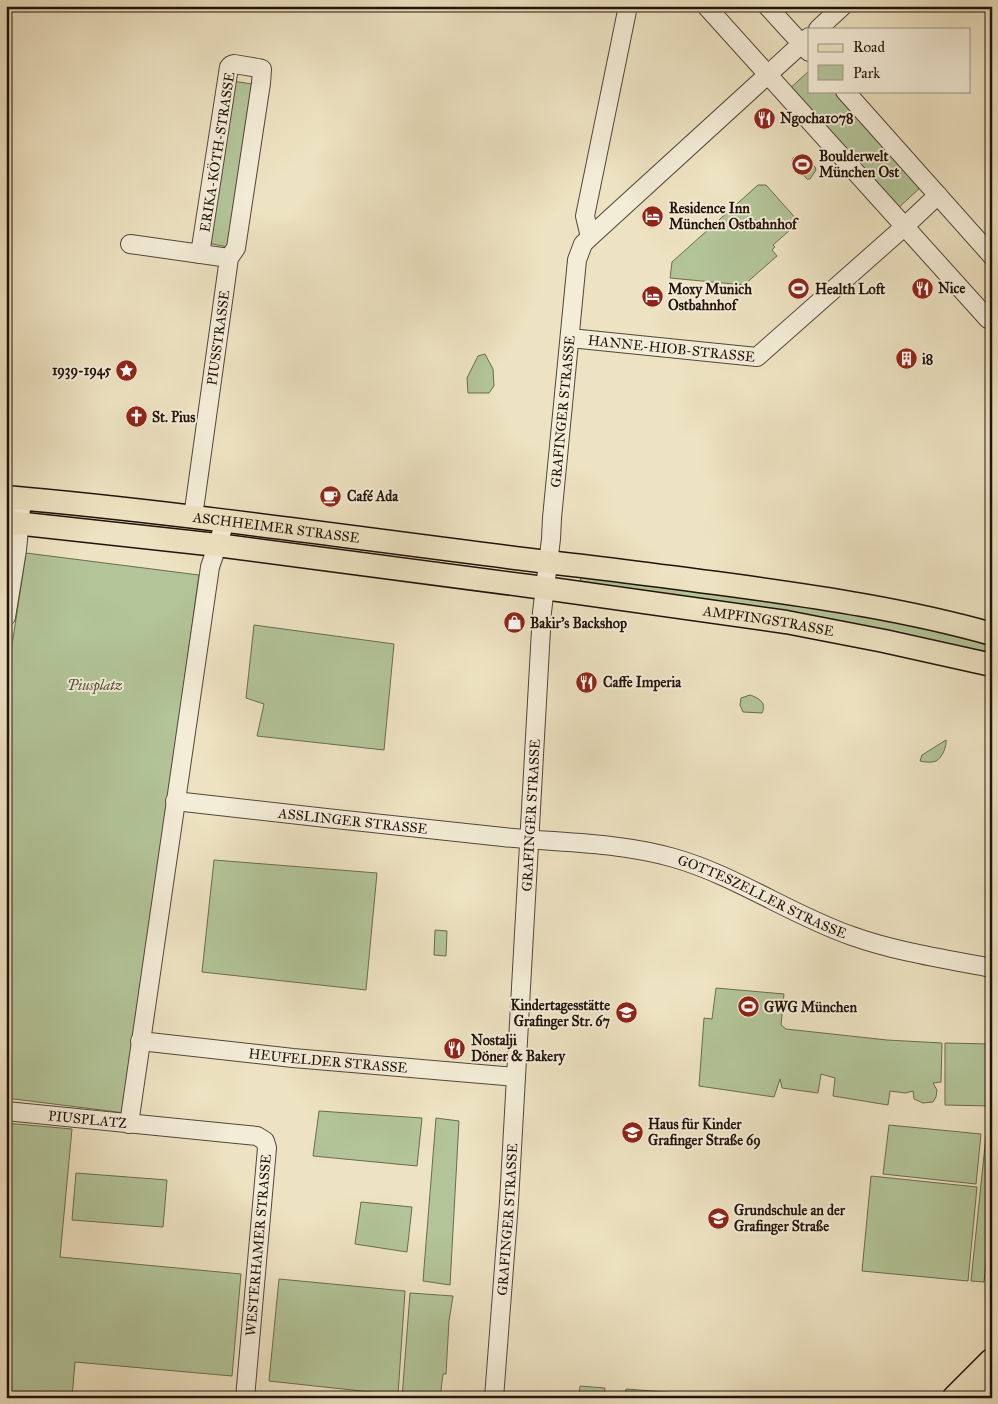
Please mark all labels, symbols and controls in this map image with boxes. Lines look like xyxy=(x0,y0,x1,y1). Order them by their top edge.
legend xyxy=(808,28,970,92)
text: Road xyxy=(853,38,885,56)
text: Park xyxy=(853,64,880,82)
street label: ERIKA-KÖTH-STRASSE xyxy=(194,71,239,233)
restaurant icon: Ngocha1078 xyxy=(752,106,776,130)
place label: Ngocha1078 xyxy=(780,110,854,128)
place label: Boulderwelt München Ost xyxy=(819,148,899,181)
sports icon: Boulderwelt München Ost xyxy=(791,152,815,176)
place label: Residence Inn München Ostbahnhof xyxy=(669,200,799,233)
hotel icon: Residence Inn München Ostbahnhof xyxy=(641,204,665,228)
restaurant icon: Nice xyxy=(910,276,934,300)
sports icon: Health Loft xyxy=(787,277,811,301)
place label: Nice xyxy=(938,280,966,297)
place label: Moxy Munich Ostbahnhof xyxy=(668,281,752,314)
place label: Health Loft xyxy=(815,281,885,298)
hotel icon: Moxy Munich Ostbahnhof xyxy=(640,285,664,309)
street label: PIUSSTRASSE xyxy=(203,289,233,387)
street label: HANNE-HIOB-STRASSE xyxy=(587,332,756,366)
street label: GRAFINGER STRASSE xyxy=(547,335,579,488)
building icon: i8 xyxy=(894,347,918,371)
place label: i8 xyxy=(922,351,933,368)
place icon: 1939-1945 xyxy=(115,358,139,382)
place label: 1939-1945 xyxy=(52,362,111,380)
church icon: St. Pius xyxy=(124,405,148,429)
place label: St. Pius xyxy=(152,409,195,426)
cafe icon: Café Ada xyxy=(319,484,343,508)
place label: Café Ada xyxy=(347,488,399,505)
street label: ASCHHEIMER STRASSE xyxy=(191,509,361,547)
street label: AMPFINGSTRASSE xyxy=(701,602,835,640)
shop icon: Bakir's Backshop xyxy=(502,611,526,635)
place label: Bakir's Backshop xyxy=(530,615,627,633)
restaurant icon: Caffe Imperia xyxy=(575,670,599,694)
place label: Caffe Imperia xyxy=(603,674,682,692)
park label: Piusplatz xyxy=(67,677,123,695)
street label: GRAFINGER STRASSE xyxy=(518,738,544,892)
street label: ASSLINGER STRASSE xyxy=(276,805,428,838)
street label: GOTTESZELLER STRASSE xyxy=(676,852,849,942)
sports icon: GWG München xyxy=(736,995,760,1019)
place label: Kindertagesstätte Grafinger Str. 67 xyxy=(510,997,611,1031)
place label: GWG München xyxy=(764,999,857,1016)
school or university icon: Kindertagesstätte Grafinger Str. 67 xyxy=(614,1001,638,1025)
place label: Nostalji Döner & Bakery xyxy=(471,1032,566,1066)
restaurant icon: Nostalji Döner & Bakery xyxy=(443,1036,467,1060)
street label: HEUFELDER STRASSE xyxy=(248,1045,408,1077)
street label: PIUSPLATZ xyxy=(47,1107,128,1132)
place label: Haus für Kinder Grafinger Straße 69 xyxy=(648,1116,761,1150)
school or university icon: Haus für Kinder Grafinger Straße 69 xyxy=(620,1120,644,1144)
street label: GRAFINGER STRASSE xyxy=(494,1143,521,1296)
street label: WESTERHAMER STRASSE xyxy=(242,1153,275,1337)
place label: Grundschule an der Grafinger Straße xyxy=(734,1202,846,1236)
school or university icon: Grundschule an der Grafinger Straße xyxy=(706,1206,730,1230)

